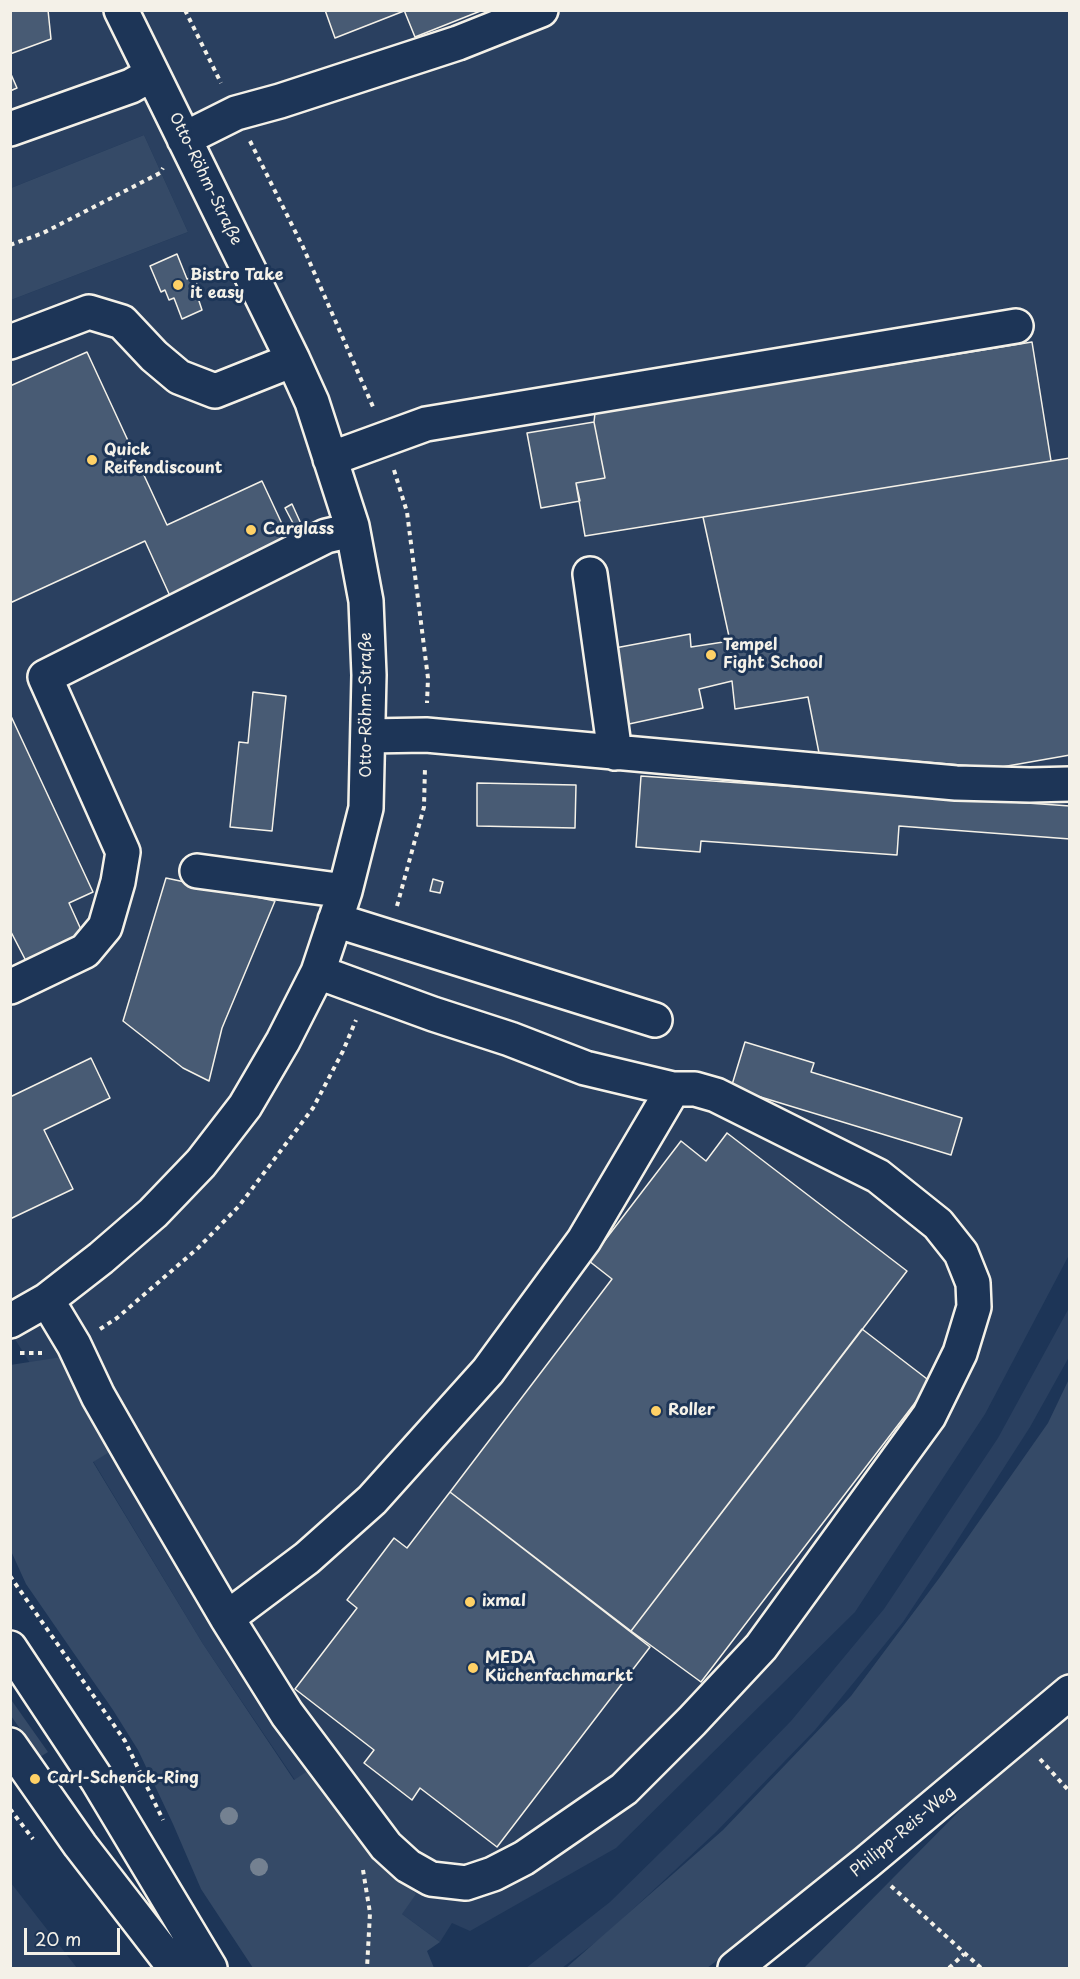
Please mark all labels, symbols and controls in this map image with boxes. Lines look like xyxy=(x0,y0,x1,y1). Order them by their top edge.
street label: Otto-Röhm-Straße xyxy=(165,109,245,249)
place label: Bistro Take it easy xyxy=(190,266,283,304)
marker: Bistro Take it easy xyxy=(171,278,185,292)
place label: Quick Reifendiscount xyxy=(104,441,222,479)
marker: Quick Reifendiscount xyxy=(85,453,99,467)
place label: Carglass xyxy=(263,520,334,540)
marker: Carglass xyxy=(244,523,258,537)
street label: Otto-Röhm-Straße xyxy=(357,632,377,778)
place label: Tempel Fight School xyxy=(723,636,823,674)
marker: Tempel Fight School xyxy=(704,648,718,662)
place label: Roller xyxy=(668,1401,715,1421)
marker: Roller xyxy=(649,1404,663,1418)
place label: ixmal xyxy=(482,1592,526,1612)
marker: ixmal xyxy=(463,1595,477,1609)
place label: MEDA Küchenfachmarkt xyxy=(485,1649,633,1687)
marker: MEDA Küchenfachmarkt xyxy=(466,1661,480,1675)
place label: Carl-Schenck-Ring xyxy=(47,1769,199,1789)
marker: Carl-Schenck-Ring xyxy=(28,1772,42,1786)
street label: Philipp-Reis-Weg xyxy=(847,1783,959,1881)
scale bar xyxy=(27,1916,123,1954)
text: 20 m xyxy=(35,1925,81,1952)

